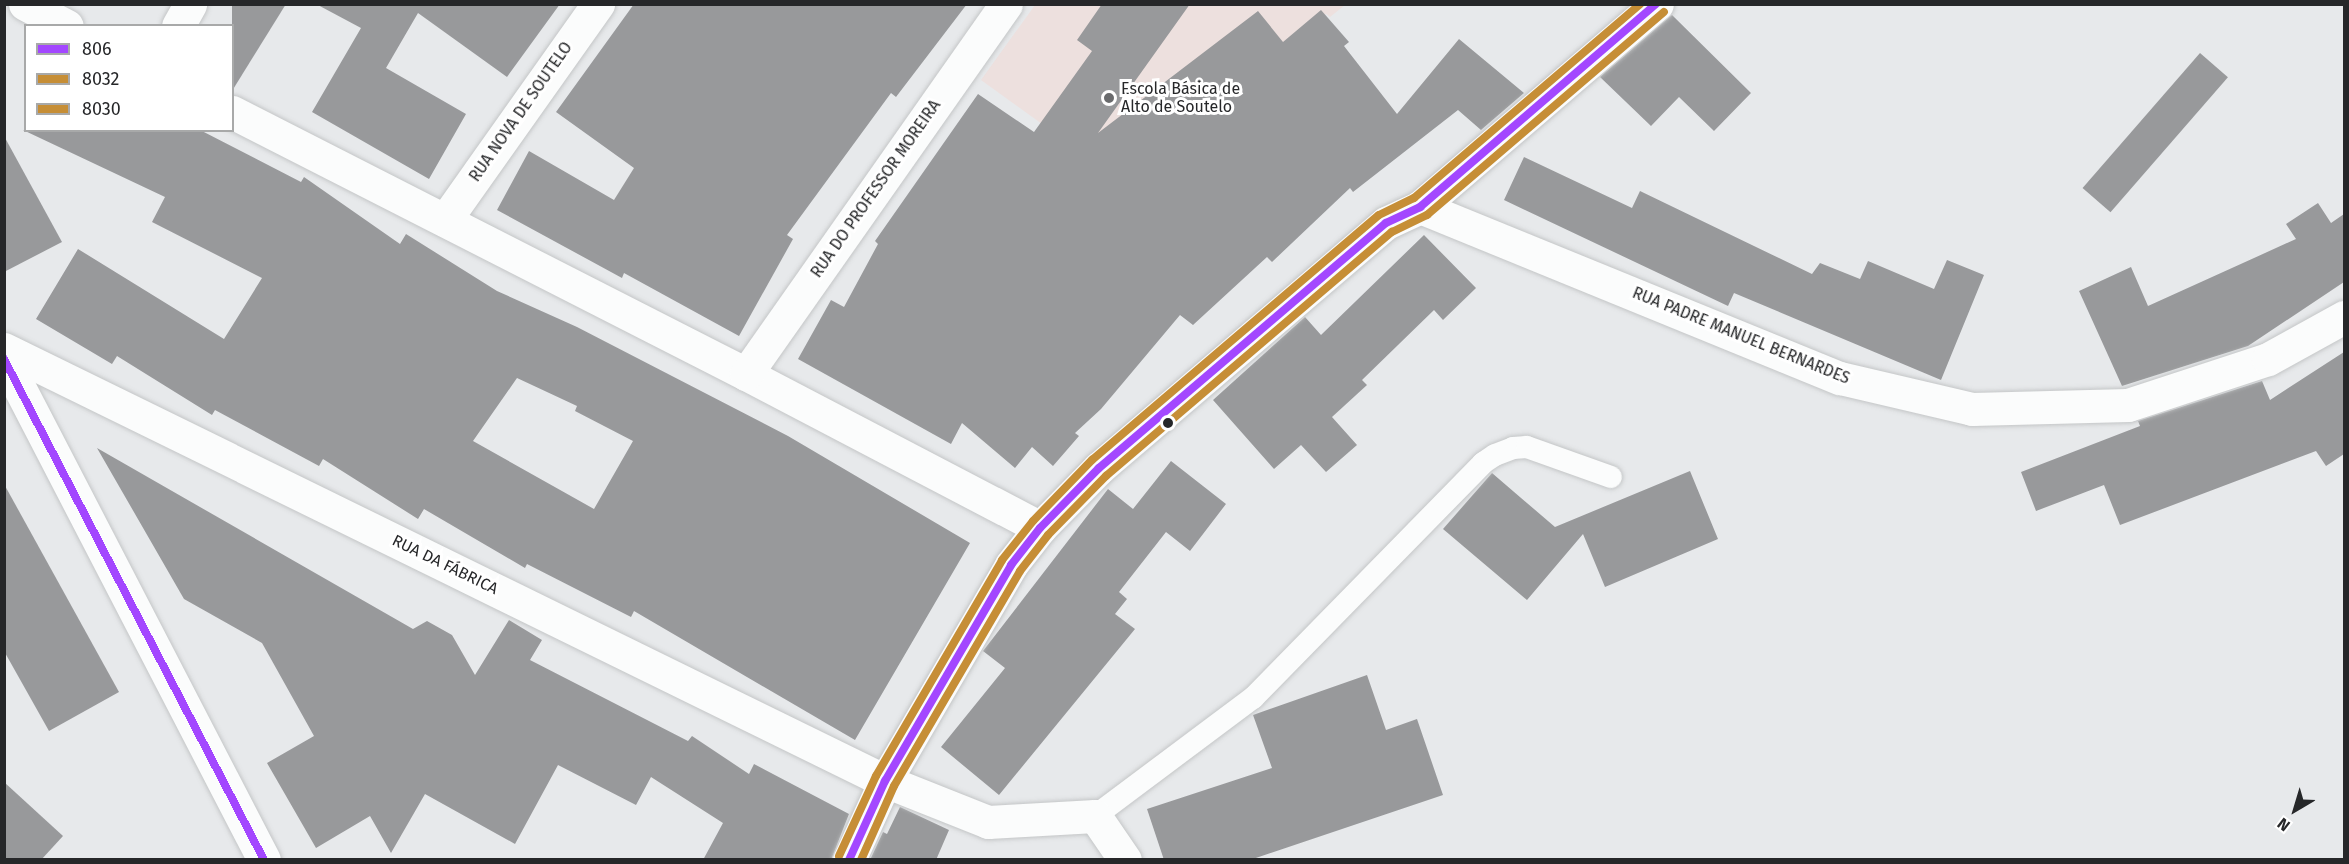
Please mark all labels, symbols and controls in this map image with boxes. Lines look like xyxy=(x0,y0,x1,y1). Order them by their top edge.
legend xyxy=(24,24,234,132)
text: 806 xyxy=(82,38,112,60)
street label: RUA NOVA DE SOUTELO xyxy=(466,38,576,186)
text: 8032 xyxy=(82,68,120,90)
place label: Escola Básica de Alto de Soutelo xyxy=(1121,79,1240,117)
marker: Escola Básica de Alto de Soutelo xyxy=(1102,91,1116,105)
street label: RUA DO PROFESSOR MOREIRA xyxy=(807,96,945,282)
text: 8030 xyxy=(82,98,121,120)
street label: RUA PADRE MANUEL BERNARDES xyxy=(1629,284,1853,388)
unlabelled marker xyxy=(1162,417,1174,429)
street label: RUA DA FÁBRICA xyxy=(389,531,501,599)
north arrow xyxy=(2265,780,2325,840)
text: N xyxy=(2274,814,2294,835)

